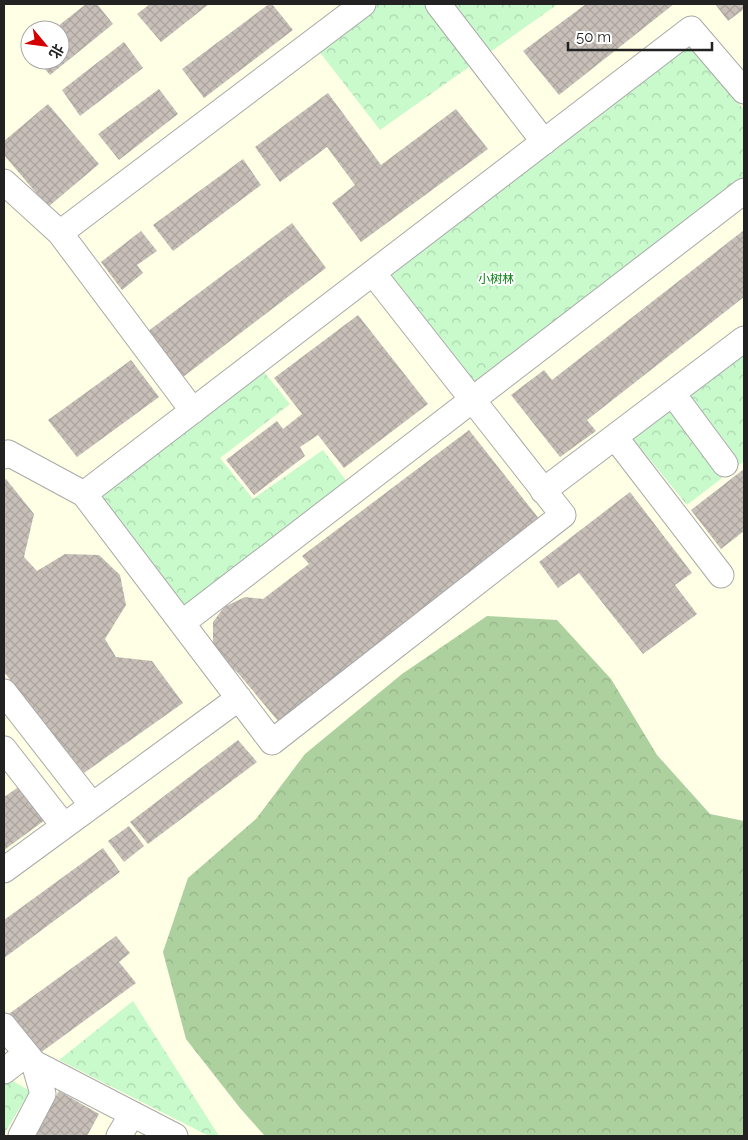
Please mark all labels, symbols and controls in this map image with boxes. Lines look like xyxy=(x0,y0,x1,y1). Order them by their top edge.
north arrow xyxy=(20,20,70,70)
scale bar xyxy=(568,20,712,52)
text: 50 m xyxy=(576,28,611,46)
text: 北 xyxy=(46,41,67,61)
park label: 小树林 xyxy=(478,272,514,286)

